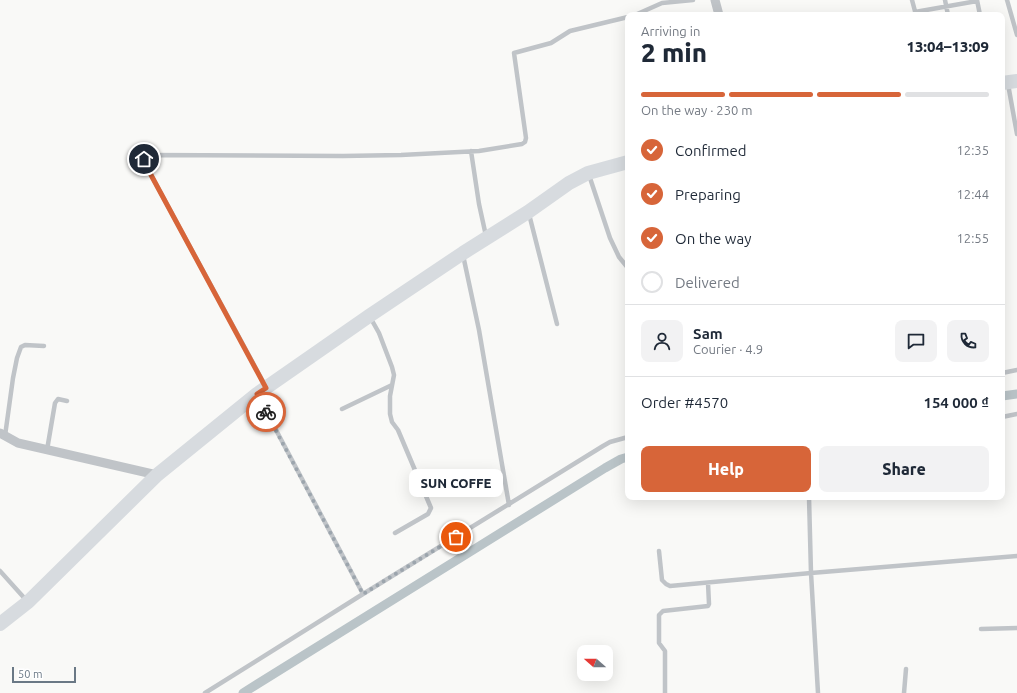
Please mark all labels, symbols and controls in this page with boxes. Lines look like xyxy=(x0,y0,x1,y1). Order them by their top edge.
text: Arriving in xyxy=(641,24,700,38)
text: 2 min xyxy=(641,38,707,67)
text: 13:04–13:09 xyxy=(906,38,989,55)
text: On the way · 230 m xyxy=(641,103,753,117)
icon: check xyxy=(641,139,663,161)
pin xyxy=(127,142,161,176)
text: Confirmed xyxy=(675,142,747,159)
text: 12:35 xyxy=(956,143,989,157)
icon: home xyxy=(133,148,155,170)
icon: check xyxy=(641,183,663,205)
text: Preparing xyxy=(675,186,741,203)
text: 12:44 xyxy=(956,187,989,201)
icon: check xyxy=(641,227,663,249)
text: On the way xyxy=(675,230,751,247)
text: 12:55 xyxy=(956,231,989,245)
text: Delivered xyxy=(675,274,740,291)
button: person xyxy=(641,320,683,362)
button: chat xyxy=(895,320,937,362)
button: phone xyxy=(947,320,989,362)
text: Sam xyxy=(693,325,723,342)
text: Courier · 4.9 xyxy=(693,342,763,356)
courier xyxy=(246,392,286,432)
text: Order #4570 xyxy=(641,394,728,411)
text: 154 000 ₫ xyxy=(923,394,989,411)
icon: bike xyxy=(255,401,277,423)
button: Help xyxy=(641,446,811,492)
button: Share xyxy=(819,446,989,492)
callout: SUN COFFE xyxy=(409,469,503,497)
text: SUN COFFE xyxy=(421,476,491,490)
pin xyxy=(439,520,473,554)
icon: bag xyxy=(445,526,467,548)
north arrow xyxy=(577,645,613,681)
map controls xyxy=(577,645,613,681)
scale bar xyxy=(12,665,76,684)
text: 50 m xyxy=(18,668,42,680)

